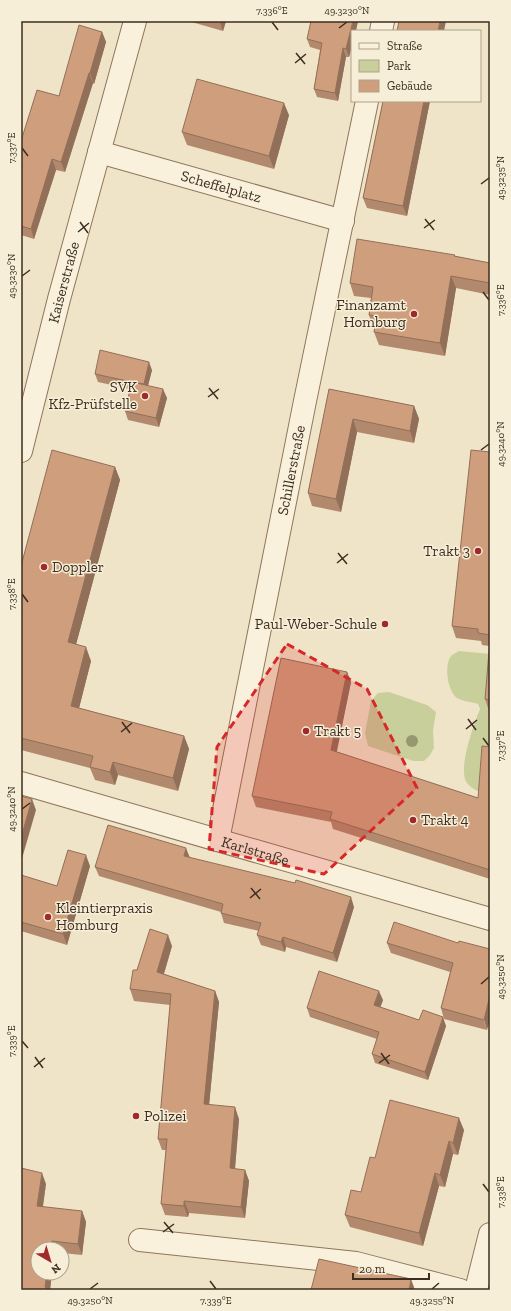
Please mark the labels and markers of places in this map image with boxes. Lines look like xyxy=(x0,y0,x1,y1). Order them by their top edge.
place label: Finanzamt Homburg xyxy=(336,296,406,331)
marker: Finanzamt Homburg xyxy=(409,309,419,319)
place label: SVK Kfz-Prüfstelle xyxy=(49,378,137,413)
marker: SVK Kfz-Prüfstelle xyxy=(140,391,150,401)
place label: Trakt 3 xyxy=(423,542,470,560)
marker: Trakt 3 xyxy=(473,546,483,556)
place label: Doppler xyxy=(52,558,104,576)
marker: Doppler xyxy=(39,562,49,572)
place label: Paul-Weber-Schule xyxy=(255,615,377,633)
marker: Paul-Weber-Schule xyxy=(380,619,390,629)
place label: Trakt 5 xyxy=(314,722,361,740)
marker: Trakt 5 xyxy=(301,726,311,736)
place label: Trakt 4 xyxy=(421,811,468,829)
marker: Trakt 4 xyxy=(408,815,418,825)
place label: Kleintierpraxis Homburg xyxy=(56,899,153,934)
marker: Kleintierpraxis Homburg xyxy=(43,912,53,922)
place label: Polizei xyxy=(144,1107,186,1125)
marker: Polizei xyxy=(131,1111,141,1121)

